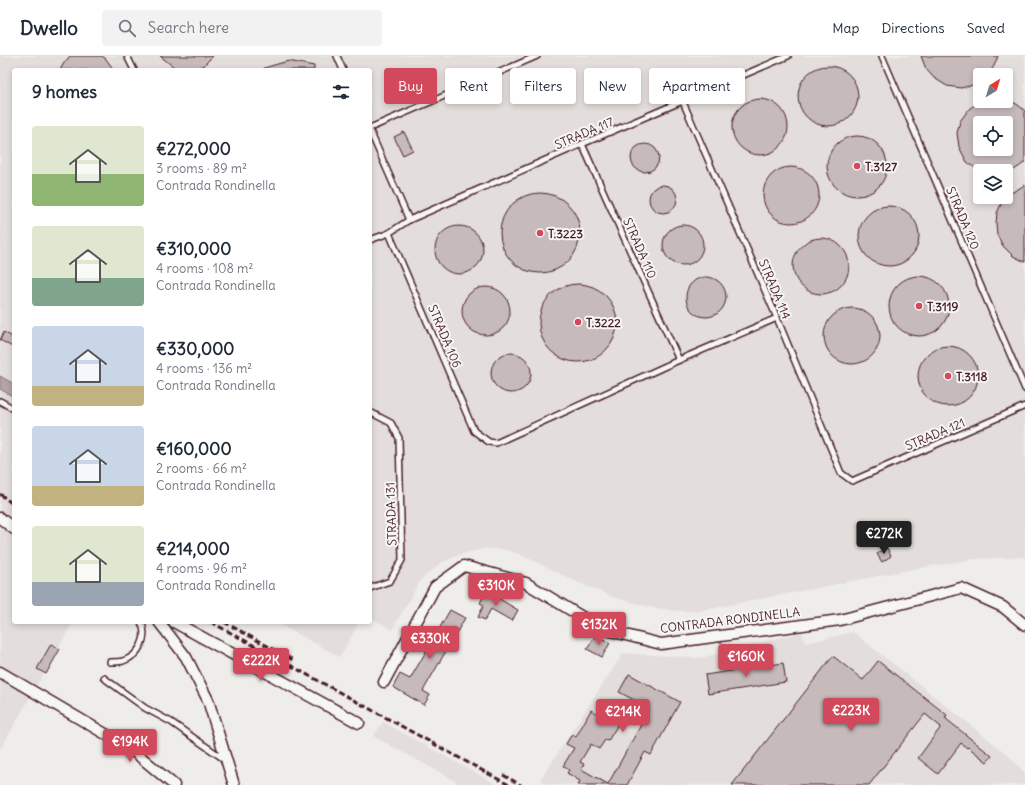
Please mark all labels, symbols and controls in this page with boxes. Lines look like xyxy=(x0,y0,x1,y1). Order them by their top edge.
search box xyxy=(102,10,382,46)
text: Dwello xyxy=(20,16,78,40)
icon: search xyxy=(116,17,138,39)
text: Search here xyxy=(148,18,229,37)
text: Map xyxy=(832,19,859,37)
text: Directions xyxy=(881,19,945,37)
text: Saved xyxy=(967,19,1005,37)
chip: Buy xyxy=(384,68,437,104)
chip: Rent xyxy=(445,68,502,104)
chip: Filters xyxy=(510,68,576,104)
chip: New xyxy=(584,68,641,104)
chip: Apartment xyxy=(649,68,745,104)
north arrow xyxy=(973,68,1013,108)
map controls xyxy=(973,68,1013,204)
text: 9 homes xyxy=(32,81,97,103)
icon: filters xyxy=(330,81,352,103)
street label: STRADA 117 xyxy=(552,114,616,152)
button: locate xyxy=(973,116,1013,156)
text: €272,000 xyxy=(156,138,231,160)
icon: home xyxy=(64,142,112,190)
place label: T.3127 xyxy=(865,159,897,174)
text: 3 rooms · 89 m² xyxy=(156,160,247,177)
marker: T.3127 xyxy=(852,161,862,171)
button: layers xyxy=(973,164,1013,204)
text: Contrada Rondinella xyxy=(156,177,276,194)
street label: STRADA 120 xyxy=(943,184,983,252)
street label: STRADA 110 xyxy=(620,215,660,281)
place label: T.3223 xyxy=(548,226,583,241)
marker: T.3223 xyxy=(535,228,545,238)
text: €310,000 xyxy=(156,238,231,260)
icon: home xyxy=(64,242,112,290)
street label: STRADA 114 xyxy=(756,257,794,321)
text: 4 rooms · 108 m² xyxy=(156,260,253,277)
text: Contrada Rondinella xyxy=(156,277,276,294)
place label: T.3119 xyxy=(927,299,958,314)
marker: T.3119 xyxy=(914,301,924,311)
street label: STRADA 106 xyxy=(425,302,465,370)
place label: T.3222 xyxy=(586,315,621,330)
marker: T.3222 xyxy=(573,317,583,327)
text: €330,000 xyxy=(156,338,235,360)
icon: home xyxy=(64,342,112,390)
text: 4 rooms · 136 m² xyxy=(156,360,252,377)
place label: T.3118 xyxy=(956,369,987,384)
marker: T.3118 xyxy=(943,371,953,381)
text: Contrada Rondinella xyxy=(156,377,276,394)
street label: STRADA 121 xyxy=(903,415,967,453)
text: €160,000 xyxy=(156,438,232,460)
icon: home xyxy=(64,442,112,490)
text: 2 rooms · 66 m² xyxy=(156,460,247,477)
text: Contrada Rondinella xyxy=(156,477,276,494)
street label: STRADA 131 xyxy=(382,482,400,546)
pin: €272K xyxy=(856,521,912,555)
text: €272K xyxy=(865,525,903,542)
text: €214,000 xyxy=(156,538,230,560)
icon: home xyxy=(64,542,112,590)
text: 4 rooms · 96 m² xyxy=(156,560,247,577)
pin: €310K xyxy=(468,573,524,607)
text: Contrada Rondinella xyxy=(156,577,276,594)
text: €310K xyxy=(477,577,515,594)
street label: CONTRADA RONDINELLA xyxy=(659,604,801,636)
pin: €132K xyxy=(571,612,627,646)
text: €132K xyxy=(581,616,617,633)
pin: €330K xyxy=(402,626,458,660)
text: €330K xyxy=(410,630,450,647)
pin: €160K xyxy=(718,644,774,678)
pin: €222K xyxy=(233,648,289,682)
text: €160K xyxy=(727,648,765,665)
text: €222K xyxy=(242,652,280,669)
pin: €223K xyxy=(823,698,879,732)
pin: €214K xyxy=(595,699,651,733)
text: €223K xyxy=(832,702,870,719)
text: €214K xyxy=(605,703,641,720)
pin: €194K xyxy=(102,729,158,763)
text: €194K xyxy=(112,733,148,750)

